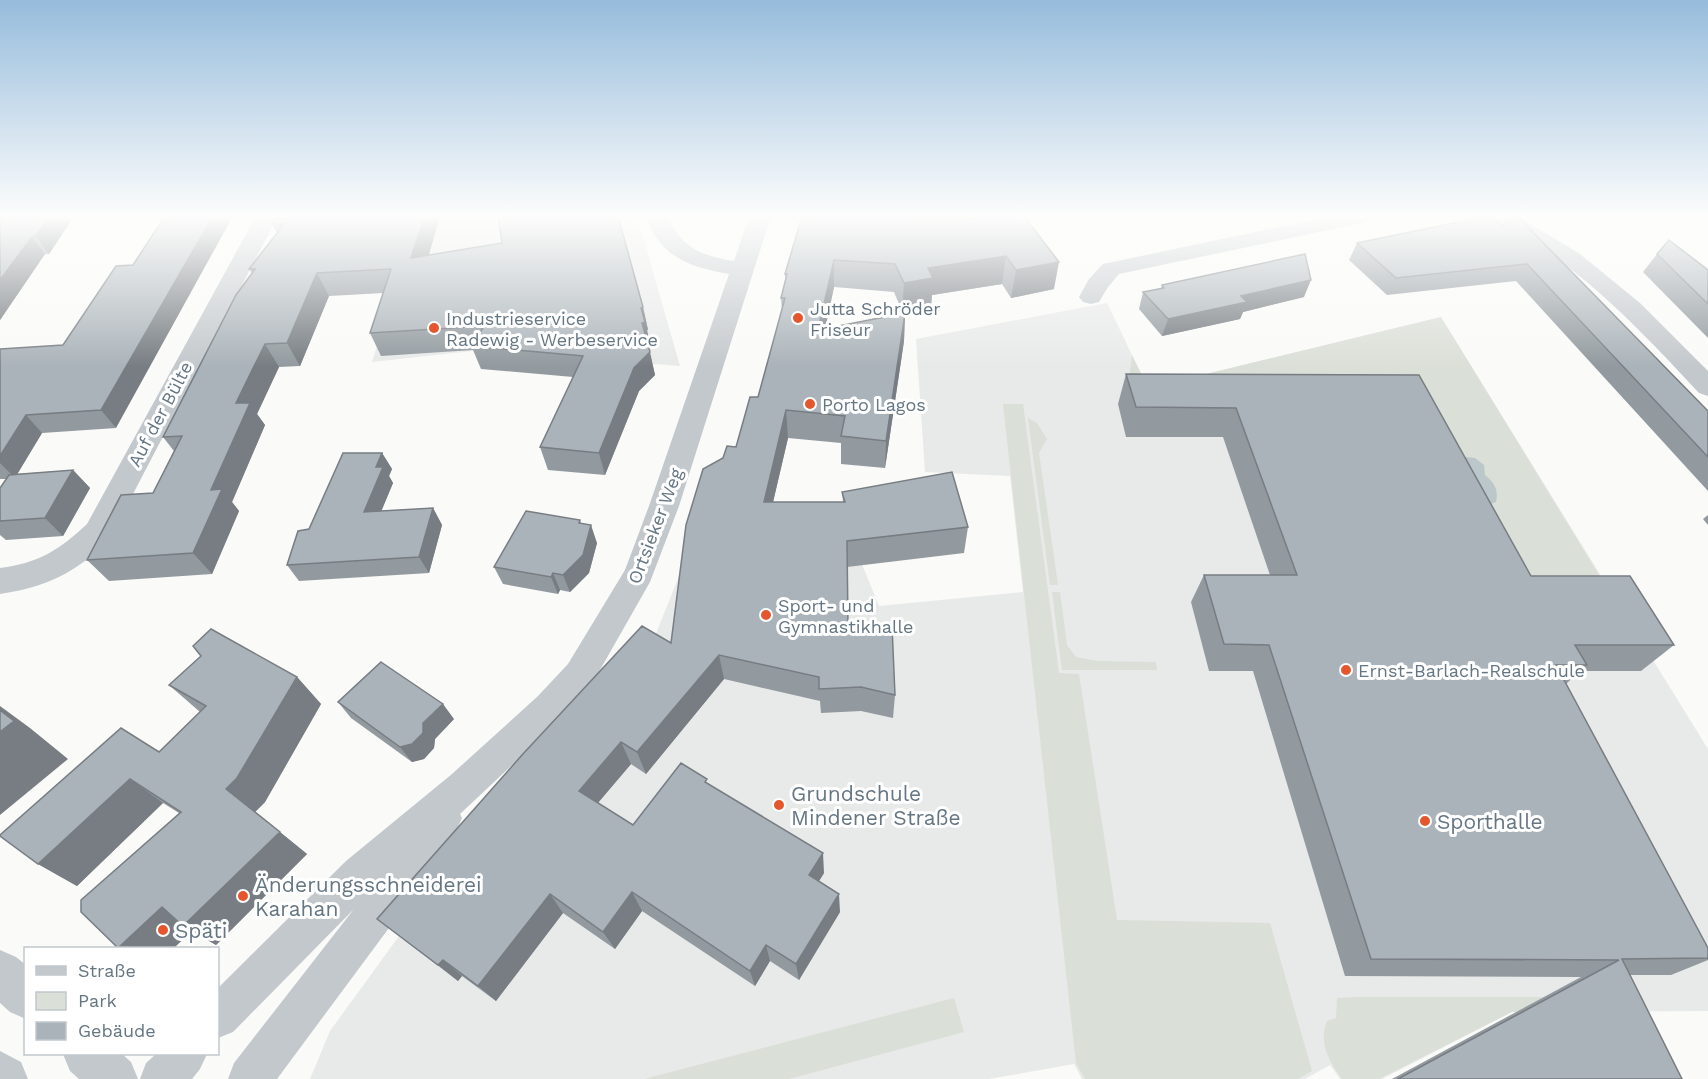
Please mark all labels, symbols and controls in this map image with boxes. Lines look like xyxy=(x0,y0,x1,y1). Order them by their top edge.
place label: Jutta Schröder Friseur xyxy=(810,298,941,340)
place label: Industrieservice Radewig - Werbeservice xyxy=(446,308,658,350)
marker: Jutta Schröder Friseur xyxy=(791,311,805,325)
marker: Industrieservice Radewig - Werbeservice xyxy=(427,321,441,335)
street label: Auf der Bülte xyxy=(123,358,197,470)
place label: Porto Lagos xyxy=(822,394,926,415)
marker: Porto Lagos xyxy=(803,397,817,411)
street label: Ortsieker Weg xyxy=(623,465,687,587)
place label: Sport- und Gymnastikhalle xyxy=(778,595,913,637)
marker: Sport- und Gymnastikhalle xyxy=(759,608,773,622)
place label: Ernst-Barlach-Realschule xyxy=(1358,660,1585,681)
marker: Ernst-Barlach-Realschule xyxy=(1339,663,1353,677)
place label: Grundschule Mindener Straße xyxy=(791,781,961,830)
marker: Grundschule Mindener Straße xyxy=(772,798,786,812)
place label: Sporthalle xyxy=(1437,809,1543,834)
marker: Sporthalle xyxy=(1418,814,1432,828)
place label: Änderungsschneiderei Karahan xyxy=(255,872,482,921)
marker: Änderungsschneiderei Karahan xyxy=(236,889,250,903)
place label: Späti xyxy=(175,918,227,943)
marker: Späti xyxy=(156,923,170,937)
legend xyxy=(24,947,219,1055)
text: Straße xyxy=(78,960,136,981)
text: Park xyxy=(78,990,117,1011)
text: Gebäude xyxy=(78,1020,156,1041)

